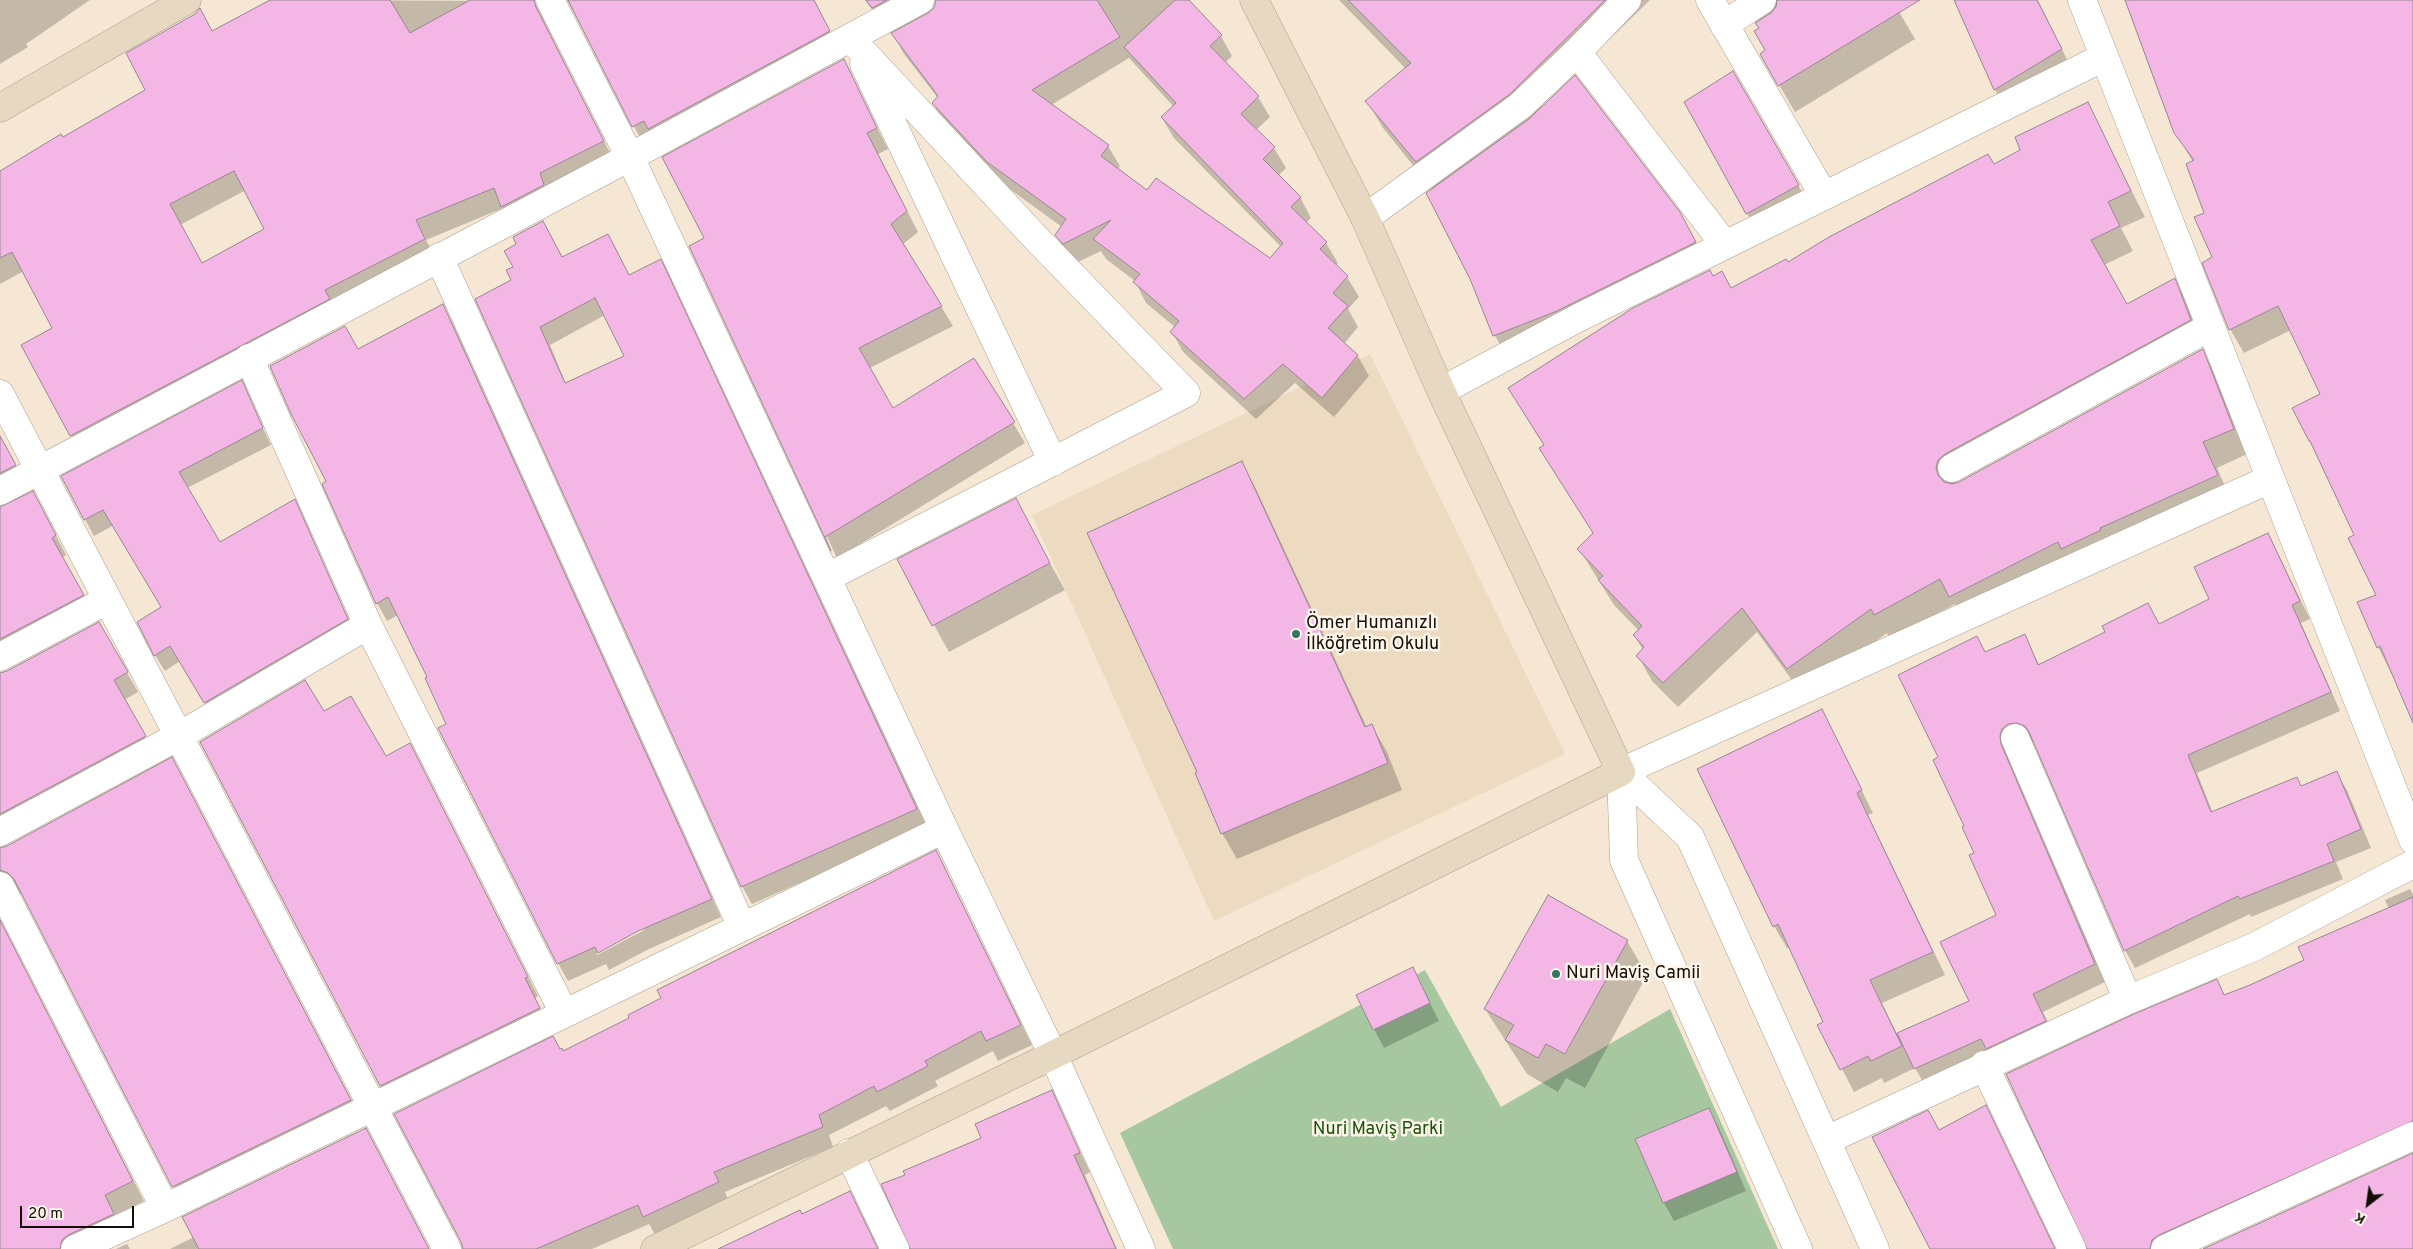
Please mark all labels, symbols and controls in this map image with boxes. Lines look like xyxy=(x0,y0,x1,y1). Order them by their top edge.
place label: Ömer Humanızlı İlköğretim Okulu xyxy=(1306,613,1439,656)
marker: Ömer Humanızlı İlköğretim Okulu xyxy=(1290,628,1302,640)
place label: Nuri Maviş Camii xyxy=(1566,963,1700,985)
marker: Nuri Maviş Camii xyxy=(1550,968,1562,980)
park label: Nuri Maviş Parki xyxy=(1313,1119,1443,1141)
north arrow xyxy=(2343,1179,2393,1229)
scale bar xyxy=(22,1196,136,1228)
text: 20 m xyxy=(28,1205,63,1224)
text: K xyxy=(2352,1208,2369,1227)

